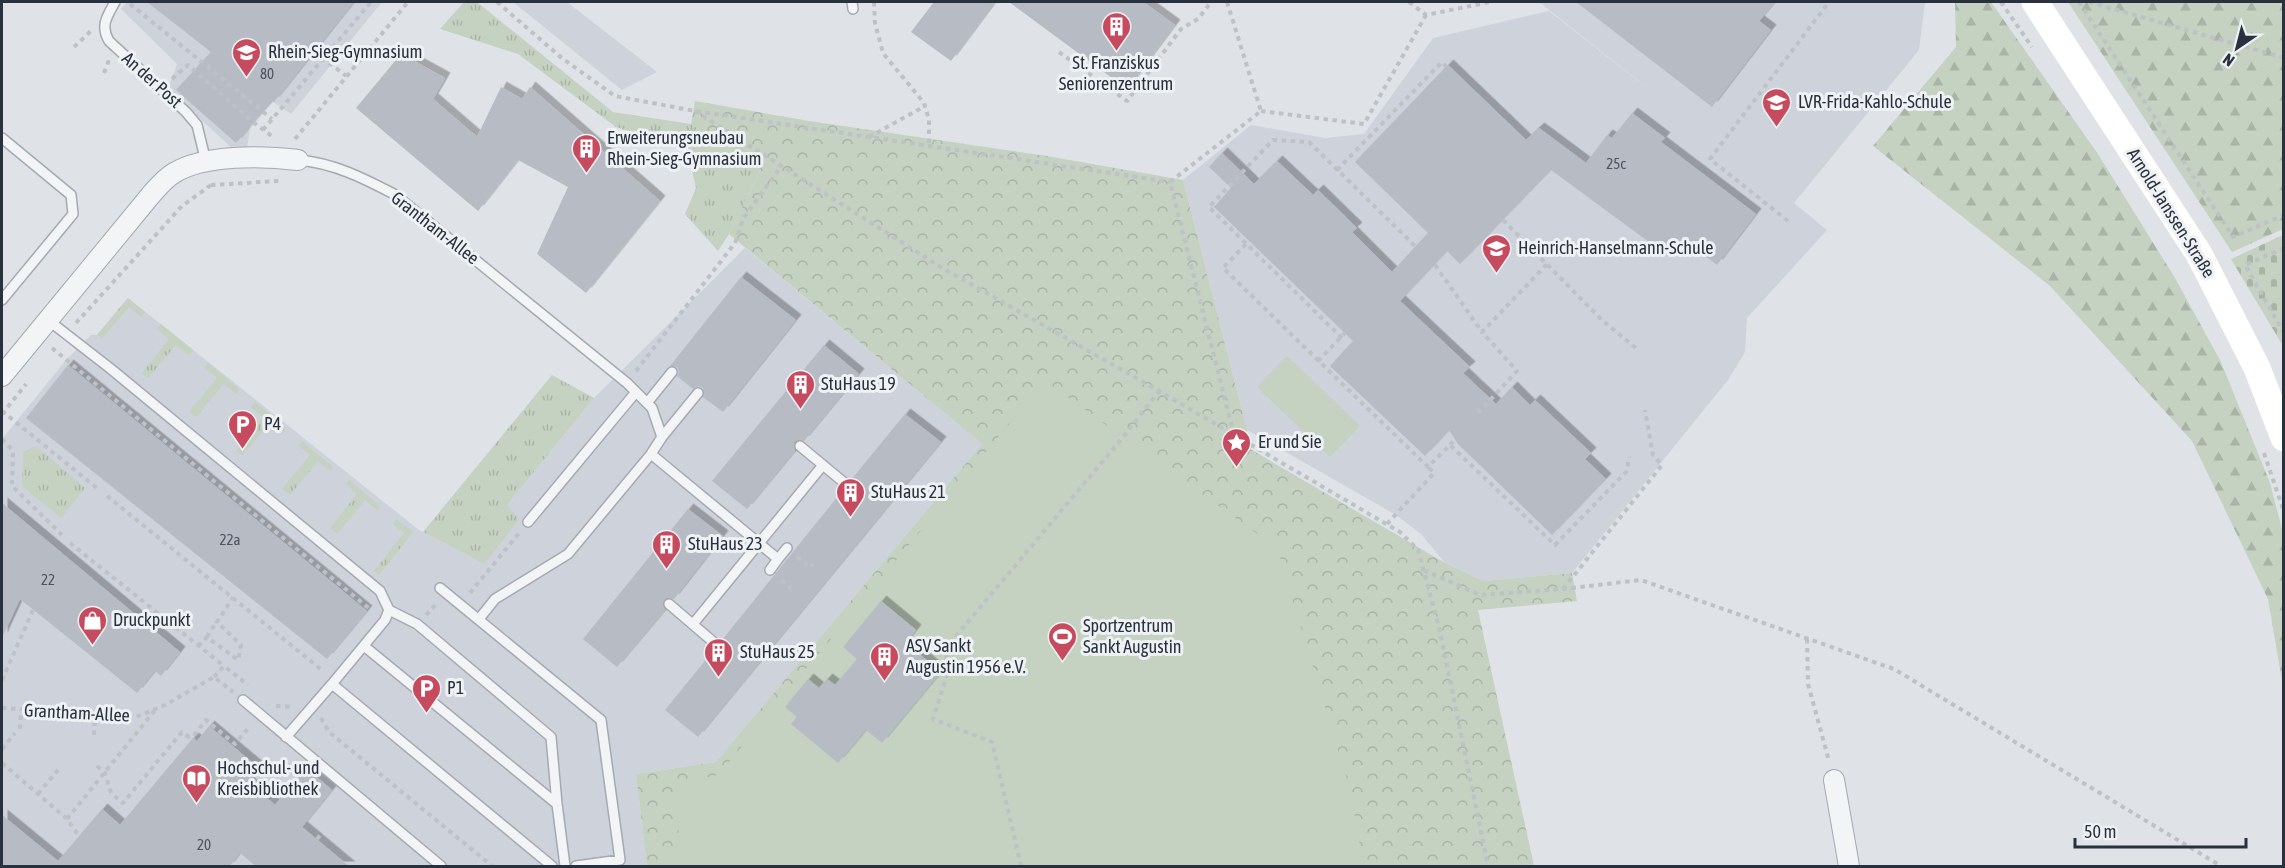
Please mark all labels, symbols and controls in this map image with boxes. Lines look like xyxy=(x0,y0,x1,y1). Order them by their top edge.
building icon: St. Franziskus Seniorenzentrum xyxy=(1100,10,1132,52)
north arrow xyxy=(2207,18,2267,78)
school or university icon: Rhein-Sieg-Gymnasium xyxy=(231,36,263,78)
place label: Rhein-Sieg-Gymnasium xyxy=(268,41,423,62)
street label: An der Post xyxy=(118,47,187,112)
text: N xyxy=(2219,50,2237,70)
place label: St. Franziskus Seniorenzentrum xyxy=(1059,52,1173,94)
house number: 80 xyxy=(260,65,274,82)
school or university icon: LVR-Frida-Kahlo-Schule xyxy=(1761,86,1793,128)
place label: LVR-Frida-Kahlo-Schule xyxy=(1798,91,1952,112)
place label: Erweiterungsneubau Rhein-Sieg-Gymnasium xyxy=(607,127,762,169)
building icon: Erweiterungsneubau Rhein-Sieg-Gymnasium xyxy=(570,132,602,174)
street label: Arnold-Janssen-Straße xyxy=(2123,144,2220,281)
house number: 25c xyxy=(1606,155,1626,172)
street label: Grantham-Allee xyxy=(387,187,483,268)
school or university icon: Heinrich-Hanselmann-Schule xyxy=(1481,232,1513,274)
place label: Heinrich-Hanselmann-Schule xyxy=(1518,237,1713,258)
building icon: StuHaus 19 xyxy=(784,368,816,410)
place label: StuHaus 19 xyxy=(821,373,896,394)
parking icon: P4 xyxy=(227,408,259,450)
place label: P4 xyxy=(264,413,281,434)
place icon: Er und Sie xyxy=(1221,426,1253,468)
place label: Er und Sie xyxy=(1258,431,1322,452)
building icon: StuHaus 21 xyxy=(834,476,866,518)
place label: StuHaus 21 xyxy=(871,481,946,502)
building icon: StuHaus 23 xyxy=(651,528,683,570)
house number: 22a xyxy=(219,531,241,548)
place label: StuHaus 23 xyxy=(688,533,763,554)
house number: 22 xyxy=(41,571,55,588)
shop icon: Druckpunkt xyxy=(76,604,108,646)
place label: Druckpunkt xyxy=(113,609,191,630)
place label: Sportzentrum Sankt Augustin xyxy=(1083,615,1182,657)
sports icon: Sportzentrum Sankt Augustin xyxy=(1046,620,1078,662)
place label: ASV Sankt Augustin 1956 e.V. xyxy=(906,635,1026,677)
building icon: StuHaus 25 xyxy=(703,636,735,678)
building icon: ASV Sankt Augustin 1956 e.V. xyxy=(869,640,901,682)
place label: StuHaus 25 xyxy=(740,641,815,662)
parking icon: P1 xyxy=(410,672,442,714)
place label: P1 xyxy=(447,677,464,698)
street label: Grantham-Allee xyxy=(24,699,130,726)
place label: Hochschul- und Kreisbibliothek xyxy=(217,757,319,799)
library icon: Hochschul- und Kreisbibliothek xyxy=(180,762,212,804)
scale bar xyxy=(2075,811,2246,849)
text: 50 m xyxy=(2084,821,2116,842)
house number: 20 xyxy=(197,836,211,853)

